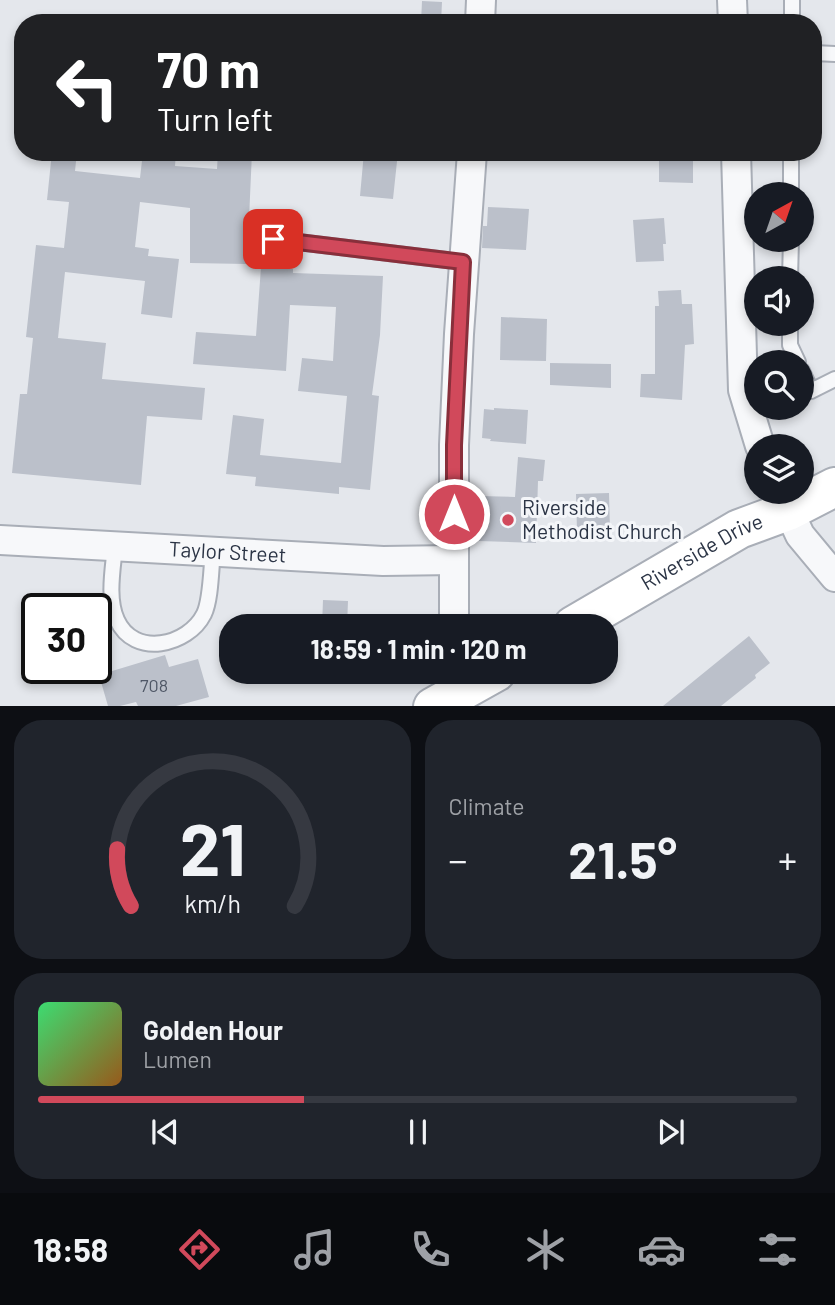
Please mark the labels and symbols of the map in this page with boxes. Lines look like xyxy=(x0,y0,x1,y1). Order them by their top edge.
north arrow xyxy=(744,182,814,252)
pin xyxy=(243,209,303,269)
position arrow xyxy=(417,477,491,551)
place label: Riverside Methodist Church xyxy=(522,494,682,543)
street label: Riverside Drive xyxy=(636,507,766,595)
marker: Riverside Methodist Church xyxy=(500,512,516,528)
street label: Taylor Street xyxy=(168,535,287,567)
speed limit sign: 30 xyxy=(21,593,112,684)
house number: 708 xyxy=(140,674,168,696)

